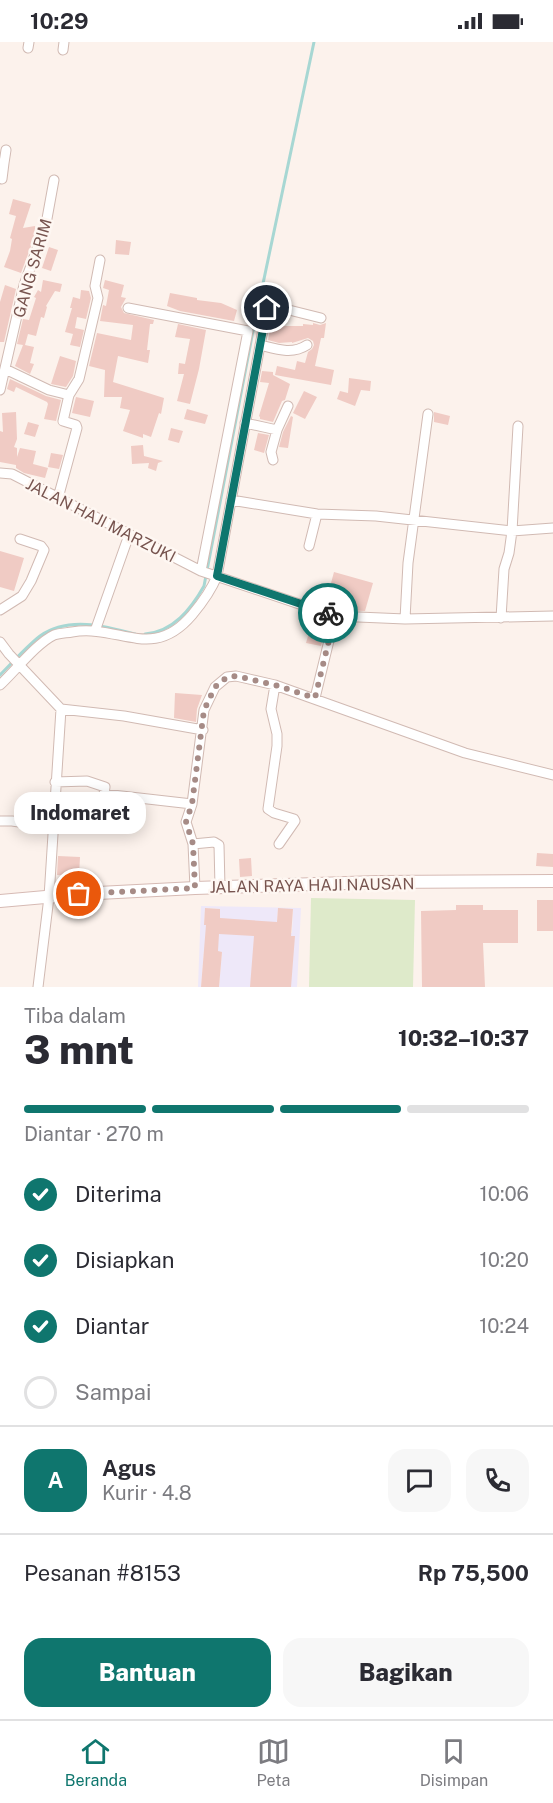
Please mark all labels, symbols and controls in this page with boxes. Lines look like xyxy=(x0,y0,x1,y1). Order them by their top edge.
text: 10:29 xyxy=(30,8,88,34)
street label: GANG SARIM xyxy=(9,216,56,320)
pin xyxy=(241,282,292,333)
icon: home xyxy=(250,291,283,324)
street label: JALAN HAJI MARZUKI xyxy=(23,474,179,566)
courier xyxy=(298,583,358,643)
icon: bike xyxy=(312,597,345,630)
callout: Indomaret xyxy=(13,792,145,834)
text: Indomaret xyxy=(30,801,130,825)
pin xyxy=(53,868,104,919)
street label: JALAN RAYA HAJI NAUSAN xyxy=(209,874,415,897)
icon: bag xyxy=(62,877,95,910)
text: Tiba dalam xyxy=(24,1004,126,1028)
text: 10:32–10:37 xyxy=(398,1025,529,1051)
text: 3 mnt xyxy=(24,1027,134,1073)
text: Diantar · 270 m xyxy=(24,1122,164,1146)
icon: check xyxy=(24,1178,57,1211)
text: Diterima xyxy=(75,1181,162,1207)
text: 10:06 xyxy=(480,1182,529,1206)
icon: check xyxy=(24,1244,57,1277)
text: Disiapkan xyxy=(75,1247,174,1273)
text: 10:20 xyxy=(480,1248,529,1272)
icon: check xyxy=(24,1310,57,1343)
text: Diantar xyxy=(75,1313,149,1339)
text: 10:24 xyxy=(479,1314,529,1338)
text: Sampai xyxy=(75,1379,151,1405)
button: chat xyxy=(388,1449,451,1512)
button: phone xyxy=(466,1449,529,1512)
text: Agus xyxy=(102,1455,156,1481)
text: A xyxy=(48,1467,63,1493)
text: Kurir · 4.8 xyxy=(102,1481,192,1505)
text: Pesanan #8153 xyxy=(24,1560,181,1586)
text: Rp 75,500 xyxy=(418,1560,529,1586)
button: Bantuan xyxy=(24,1638,271,1707)
button: Bagikan xyxy=(283,1638,529,1707)
tab: Beranda xyxy=(65,1735,127,1790)
tab: Peta xyxy=(256,1735,290,1790)
tab: Disimpan xyxy=(420,1735,488,1790)

